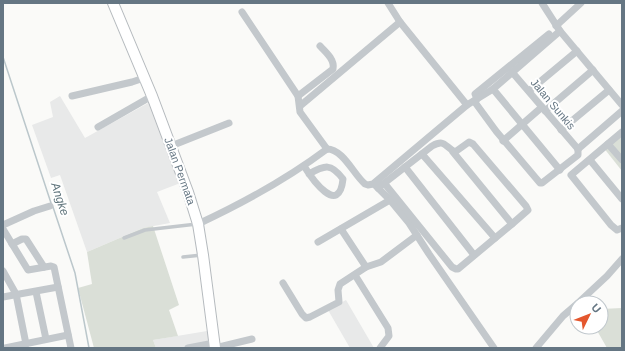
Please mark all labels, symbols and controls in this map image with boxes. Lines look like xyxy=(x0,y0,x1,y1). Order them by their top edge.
street label: Jalan Sunkis xyxy=(528,76,578,132)
street label: Jalan Permata xyxy=(162,136,198,207)
water label: Angke xyxy=(48,180,72,218)
north arrow xyxy=(569,295,609,335)
text: U xyxy=(589,301,603,315)

